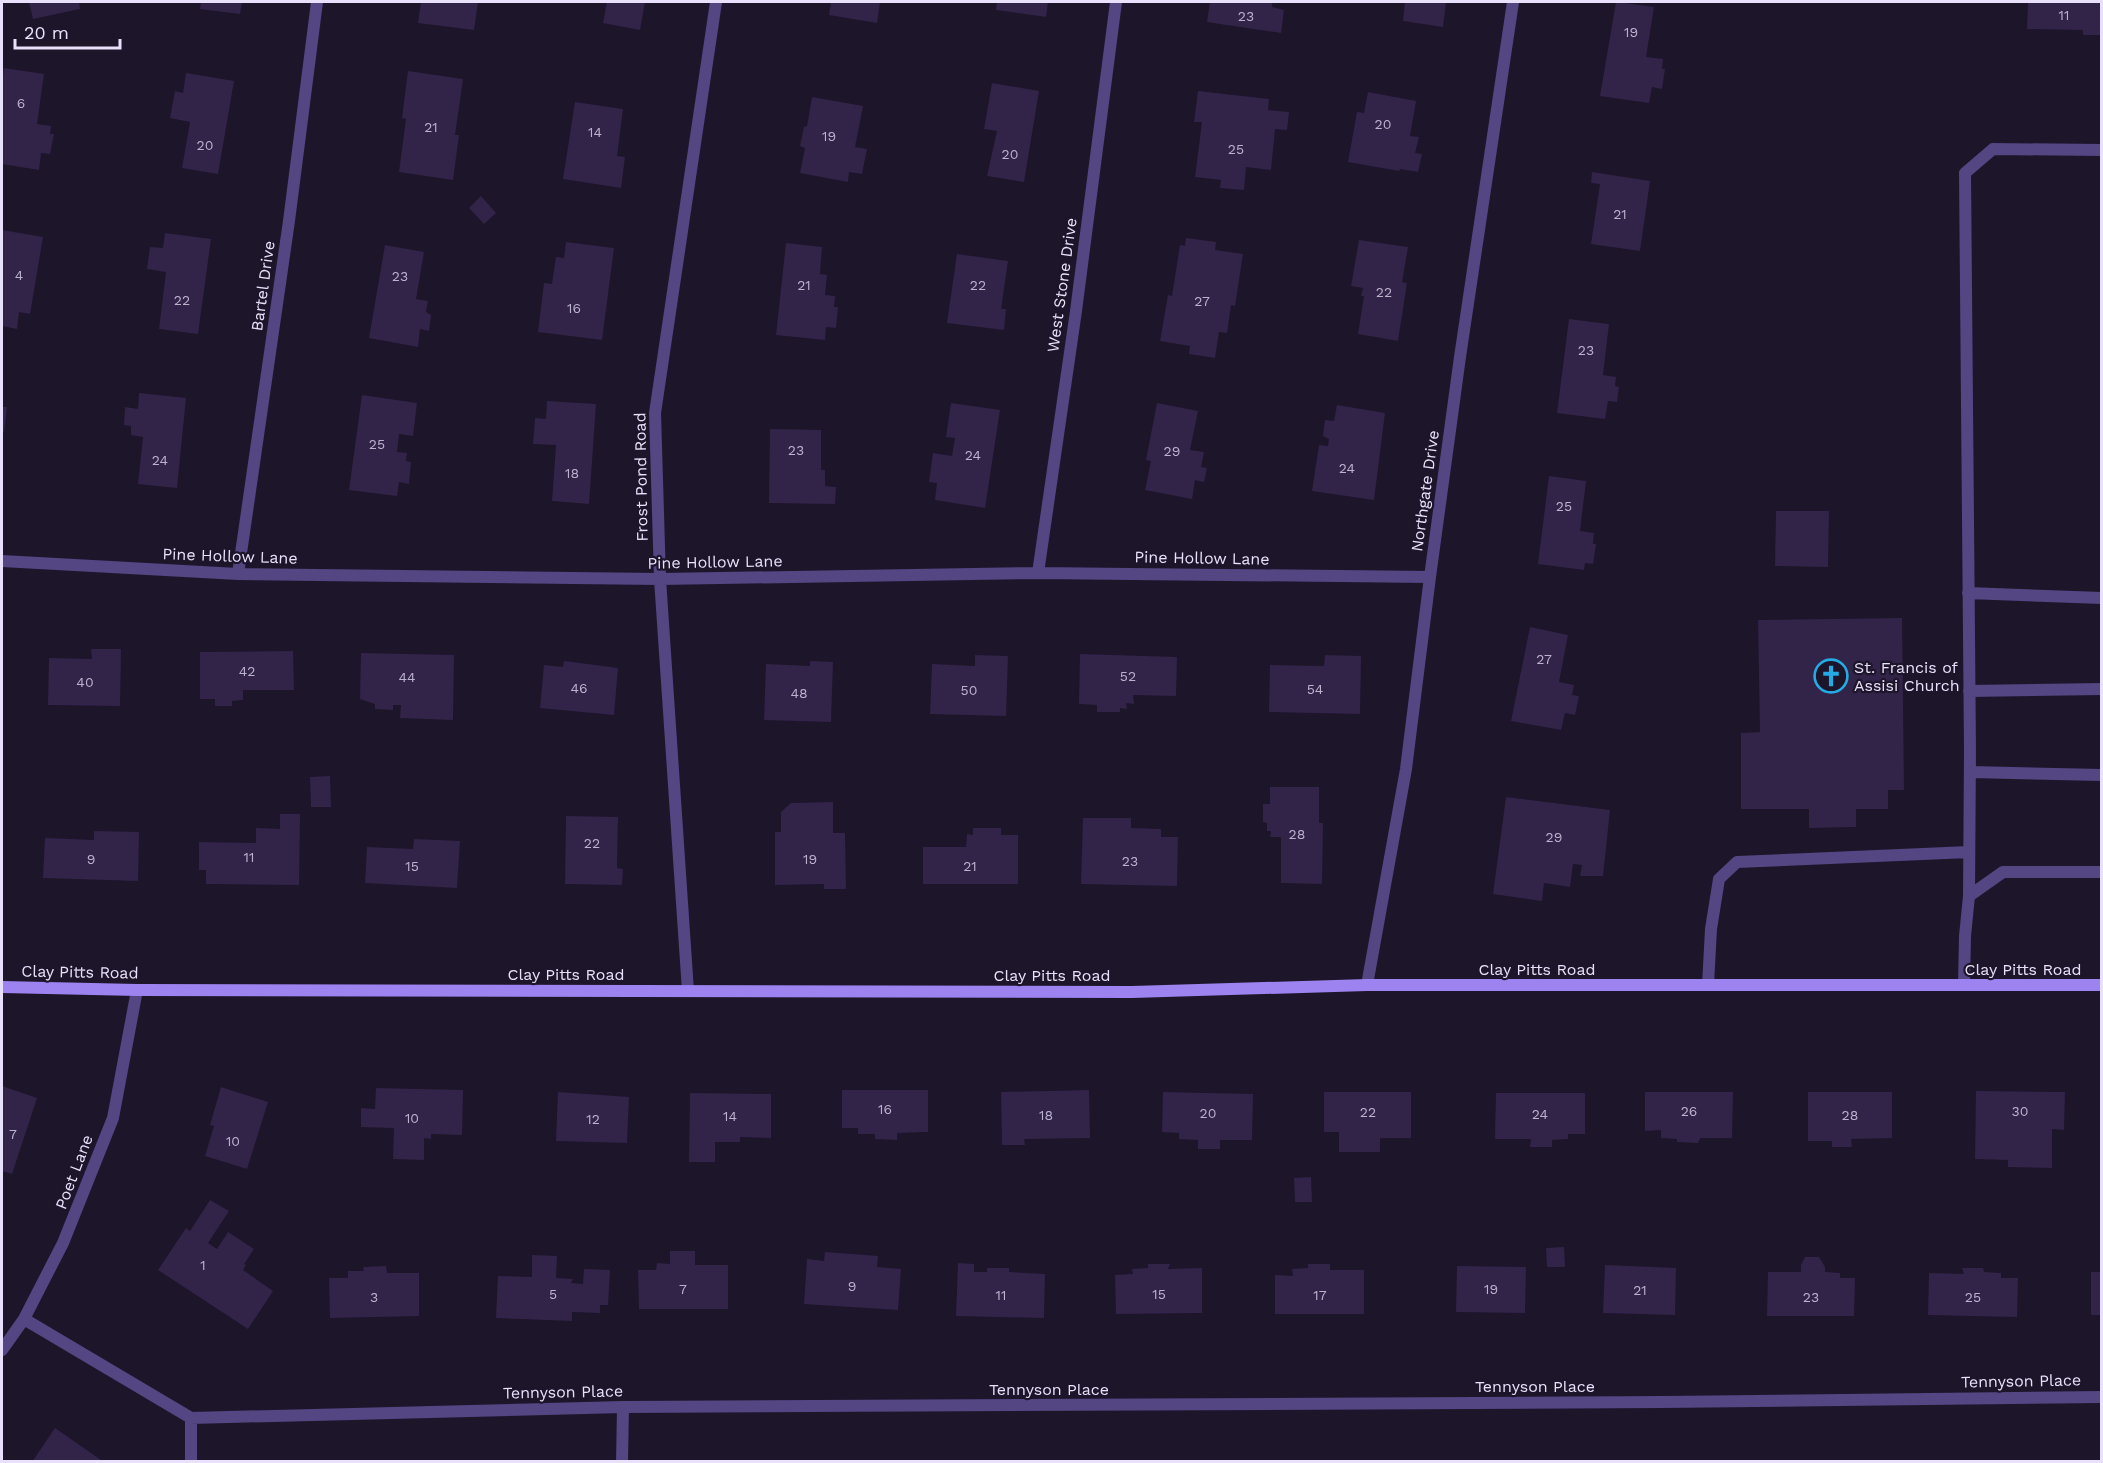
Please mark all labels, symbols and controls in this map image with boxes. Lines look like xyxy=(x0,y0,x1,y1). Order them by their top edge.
house number: 11 xyxy=(2059,7,2069,23)
house number: 23 xyxy=(1238,8,1254,24)
scale bar xyxy=(15,12,120,50)
text: 20 m xyxy=(24,22,69,43)
house number: 19 xyxy=(1624,24,1638,40)
house number: 6 xyxy=(17,95,25,111)
house number: 20 xyxy=(1375,116,1391,132)
house number: 21 xyxy=(424,119,438,135)
house number: 14 xyxy=(588,124,602,140)
house number: 19 xyxy=(822,128,836,144)
house number: 20 xyxy=(197,137,213,153)
house number: 25 xyxy=(1228,141,1244,157)
house number: 20 xyxy=(1002,146,1018,162)
house number: 21 xyxy=(1613,206,1627,222)
street label: West Stone Drive xyxy=(1043,217,1081,353)
street label: Bartel Drive xyxy=(247,240,279,332)
house number: 4 xyxy=(15,267,23,283)
house number: 23 xyxy=(392,268,408,284)
house number: 21 xyxy=(797,277,811,293)
house number: 22 xyxy=(970,277,986,293)
house number: 22 xyxy=(1376,284,1392,300)
house number: 22 xyxy=(174,292,190,308)
house number: 27 xyxy=(1194,293,1210,309)
house number: 16 xyxy=(567,300,581,316)
house number: 23 xyxy=(1578,342,1594,358)
street label: Frost Pond Road xyxy=(630,412,652,542)
street label: Northgate Drive xyxy=(1407,429,1443,553)
house number: 25 xyxy=(369,436,385,452)
house number: 23 xyxy=(788,442,804,458)
house number: 29 xyxy=(1164,443,1180,459)
house number: 24 xyxy=(965,447,981,463)
house number: 24 xyxy=(152,452,168,468)
house number: 24 xyxy=(1339,460,1355,476)
house number: 18 xyxy=(565,465,579,481)
house number: 25 xyxy=(1556,498,1572,514)
street label: Pine Hollow Lane xyxy=(162,544,298,568)
street label: Pine Hollow Lane xyxy=(1134,547,1270,569)
street label: Pine Hollow Lane xyxy=(647,551,783,573)
house number: 27 xyxy=(1536,651,1552,667)
church icon: St. Francis of Assisi Church xyxy=(1813,658,1849,694)
place label: St. Francis of Assisi Church xyxy=(1854,658,1960,695)
house number: 42 xyxy=(239,663,255,679)
house number: 52 xyxy=(1120,668,1136,684)
house number: 44 xyxy=(398,669,416,685)
house number: 40 xyxy=(76,674,94,690)
house number: 46 xyxy=(570,680,588,696)
house number: 54 xyxy=(1307,681,1323,697)
house number: 50 xyxy=(961,682,977,698)
house number: 48 xyxy=(790,685,808,701)
house number: 28 xyxy=(1289,826,1305,842)
house number: 29 xyxy=(1546,829,1562,845)
house number: 22 xyxy=(584,835,600,851)
house number: 11 xyxy=(244,849,254,865)
house number: 9 xyxy=(87,851,95,867)
house number: 19 xyxy=(803,851,817,867)
house number: 23 xyxy=(1122,853,1138,869)
house number: 15 xyxy=(405,858,419,874)
house number: 21 xyxy=(963,858,977,874)
street label: Clay Pitts Road xyxy=(1478,960,1596,979)
street label: Clay Pitts Road xyxy=(1964,960,2082,979)
street label: Clay Pitts Road xyxy=(21,961,139,983)
street label: Clay Pitts Road xyxy=(507,965,625,984)
street label: Clay Pitts Road xyxy=(993,966,1111,985)
house number: 16 xyxy=(878,1101,892,1117)
house number: 26 xyxy=(1681,1103,1697,1119)
house number: 30 xyxy=(2012,1103,2028,1119)
house number: 22 xyxy=(1360,1104,1376,1120)
house number: 20 xyxy=(1200,1105,1216,1121)
house number: 24 xyxy=(1532,1106,1548,1122)
house number: 18 xyxy=(1039,1107,1053,1123)
house number: 28 xyxy=(1842,1107,1858,1123)
house number: 14 xyxy=(723,1108,737,1124)
house number: 10 xyxy=(405,1110,419,1126)
house number: 12 xyxy=(586,1111,600,1127)
house number: 7 xyxy=(9,1126,17,1142)
street label: Poet Lane xyxy=(51,1132,97,1212)
house number: 10 xyxy=(226,1133,240,1149)
house number: 1 xyxy=(200,1257,206,1273)
house number: 9 xyxy=(848,1278,856,1294)
house number: 7 xyxy=(679,1281,687,1297)
house number: 19 xyxy=(1484,1281,1498,1297)
house number: 21 xyxy=(1633,1282,1647,1298)
house number: 5 xyxy=(549,1286,557,1302)
house number: 15 xyxy=(1152,1286,1166,1302)
house number: 11 xyxy=(996,1287,1006,1303)
house number: 17 xyxy=(1313,1287,1327,1303)
house number: 3 xyxy=(370,1289,378,1305)
house number: 23 xyxy=(1803,1289,1819,1305)
house number: 25 xyxy=(1965,1289,1981,1305)
street label: Tennyson Place xyxy=(1961,1370,2081,1392)
street label: Tennyson Place xyxy=(1475,1377,1595,1396)
street label: Tennyson Place xyxy=(989,1380,1109,1399)
street label: Tennyson Place xyxy=(503,1381,623,1403)

